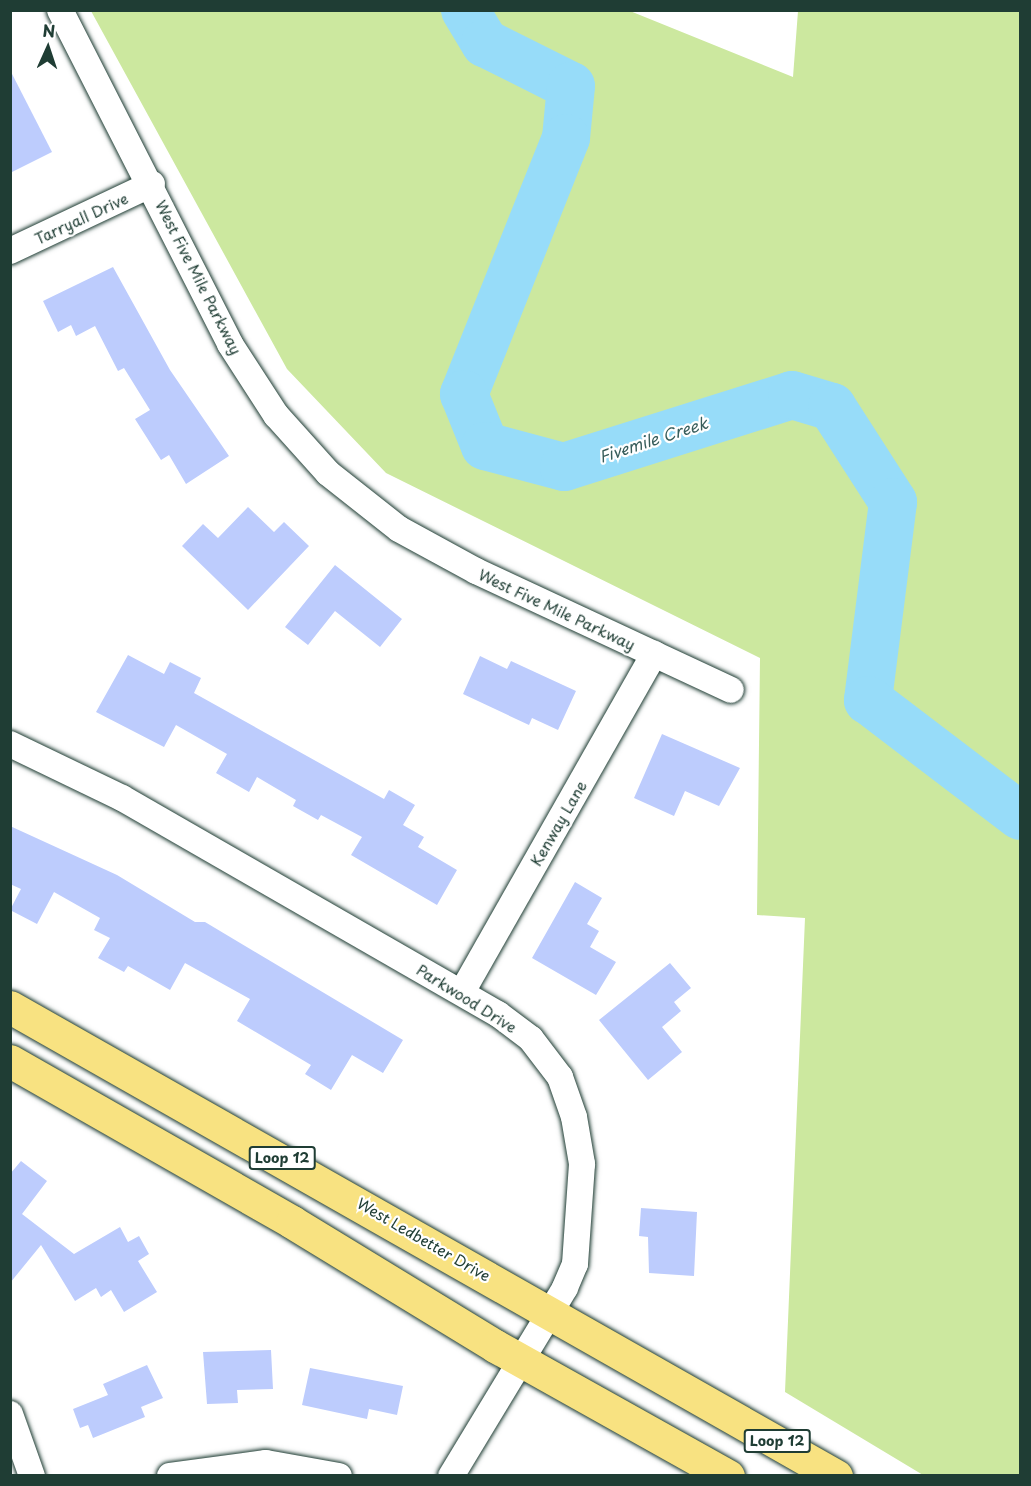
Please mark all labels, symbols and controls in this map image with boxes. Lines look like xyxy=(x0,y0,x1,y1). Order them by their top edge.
north arrow xyxy=(18,18,78,78)
text: N xyxy=(42,18,56,42)
street label: Tarryall Drive xyxy=(31,188,131,248)
street label: West Five Mile Parkway xyxy=(152,196,246,358)
water label: Fivemile Creek xyxy=(596,412,710,466)
street label: West Five Mile Parkway xyxy=(475,564,639,654)
street label: Kenway Lane xyxy=(526,777,590,869)
street label: Parkwood Drive xyxy=(414,960,520,1036)
road number: Loop 12 xyxy=(248,1147,316,1169)
street label: West Ledbetter Drive xyxy=(354,1193,494,1285)
road number: Loop 12 xyxy=(742,1430,812,1452)

